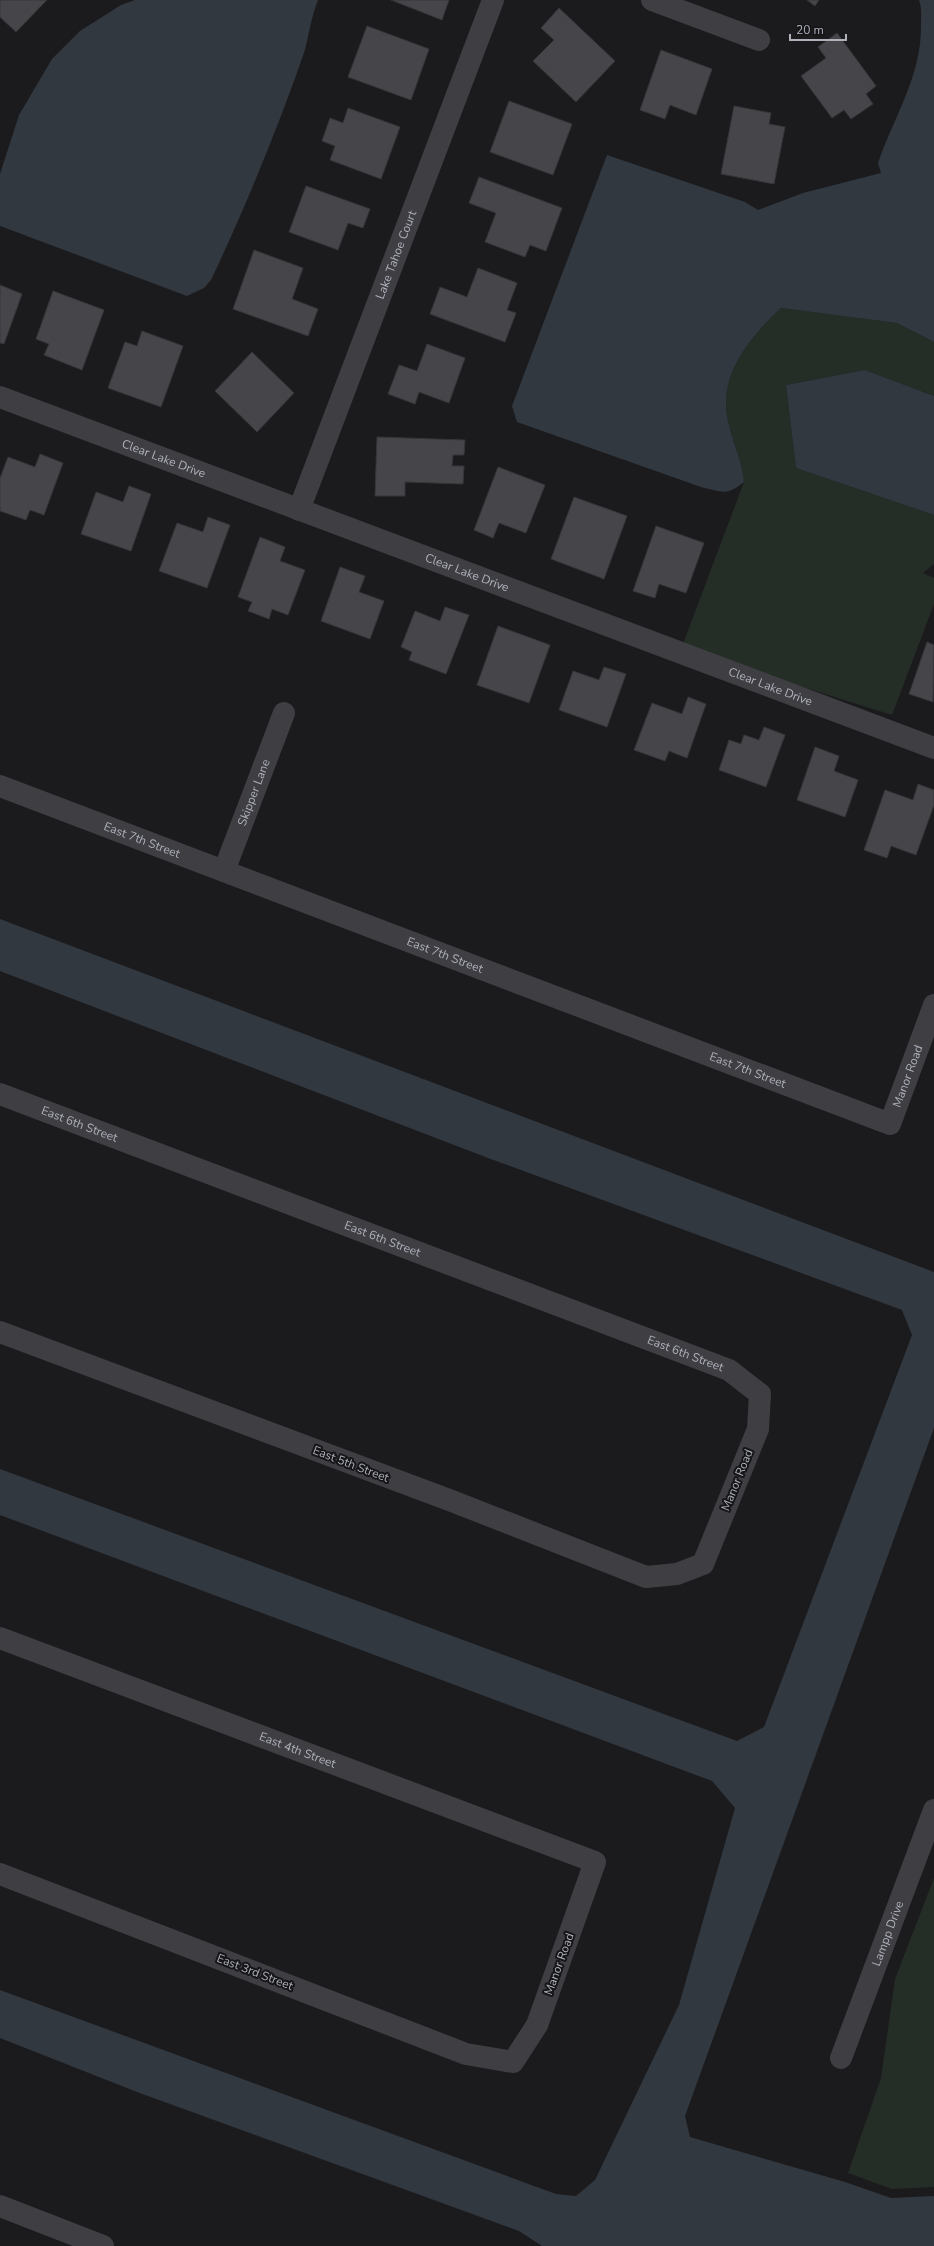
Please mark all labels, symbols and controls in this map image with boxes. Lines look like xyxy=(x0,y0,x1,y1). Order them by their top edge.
scale bar xyxy=(790,16,846,42)
text: 20 m xyxy=(796,22,824,38)
street label: Lake Tahoe Court xyxy=(372,207,421,302)
street label: Clear Lake Drive xyxy=(120,436,208,482)
street label: Clear Lake Drive xyxy=(423,549,511,596)
street label: Clear Lake Drive xyxy=(726,663,815,710)
street label: Skipper Lane xyxy=(234,757,274,828)
street label: East 7th Street xyxy=(102,818,183,862)
street label: East 7th Street xyxy=(405,933,486,977)
street label: Manor Road xyxy=(889,1043,927,1110)
street label: East 7th Street xyxy=(707,1048,789,1092)
street label: East 6th Street xyxy=(39,1102,121,1146)
street label: East 6th Street xyxy=(342,1217,424,1261)
street label: East 6th Street xyxy=(645,1332,727,1376)
street label: East 5th Street xyxy=(311,1442,392,1486)
street label: Manor Road xyxy=(717,1447,757,1513)
street label: East 4th Street xyxy=(257,1728,339,1772)
street label: Lampp Drive xyxy=(868,1898,907,1968)
street label: Manor Road xyxy=(540,1931,578,1997)
street label: East 3rd Street xyxy=(215,1950,296,1994)

